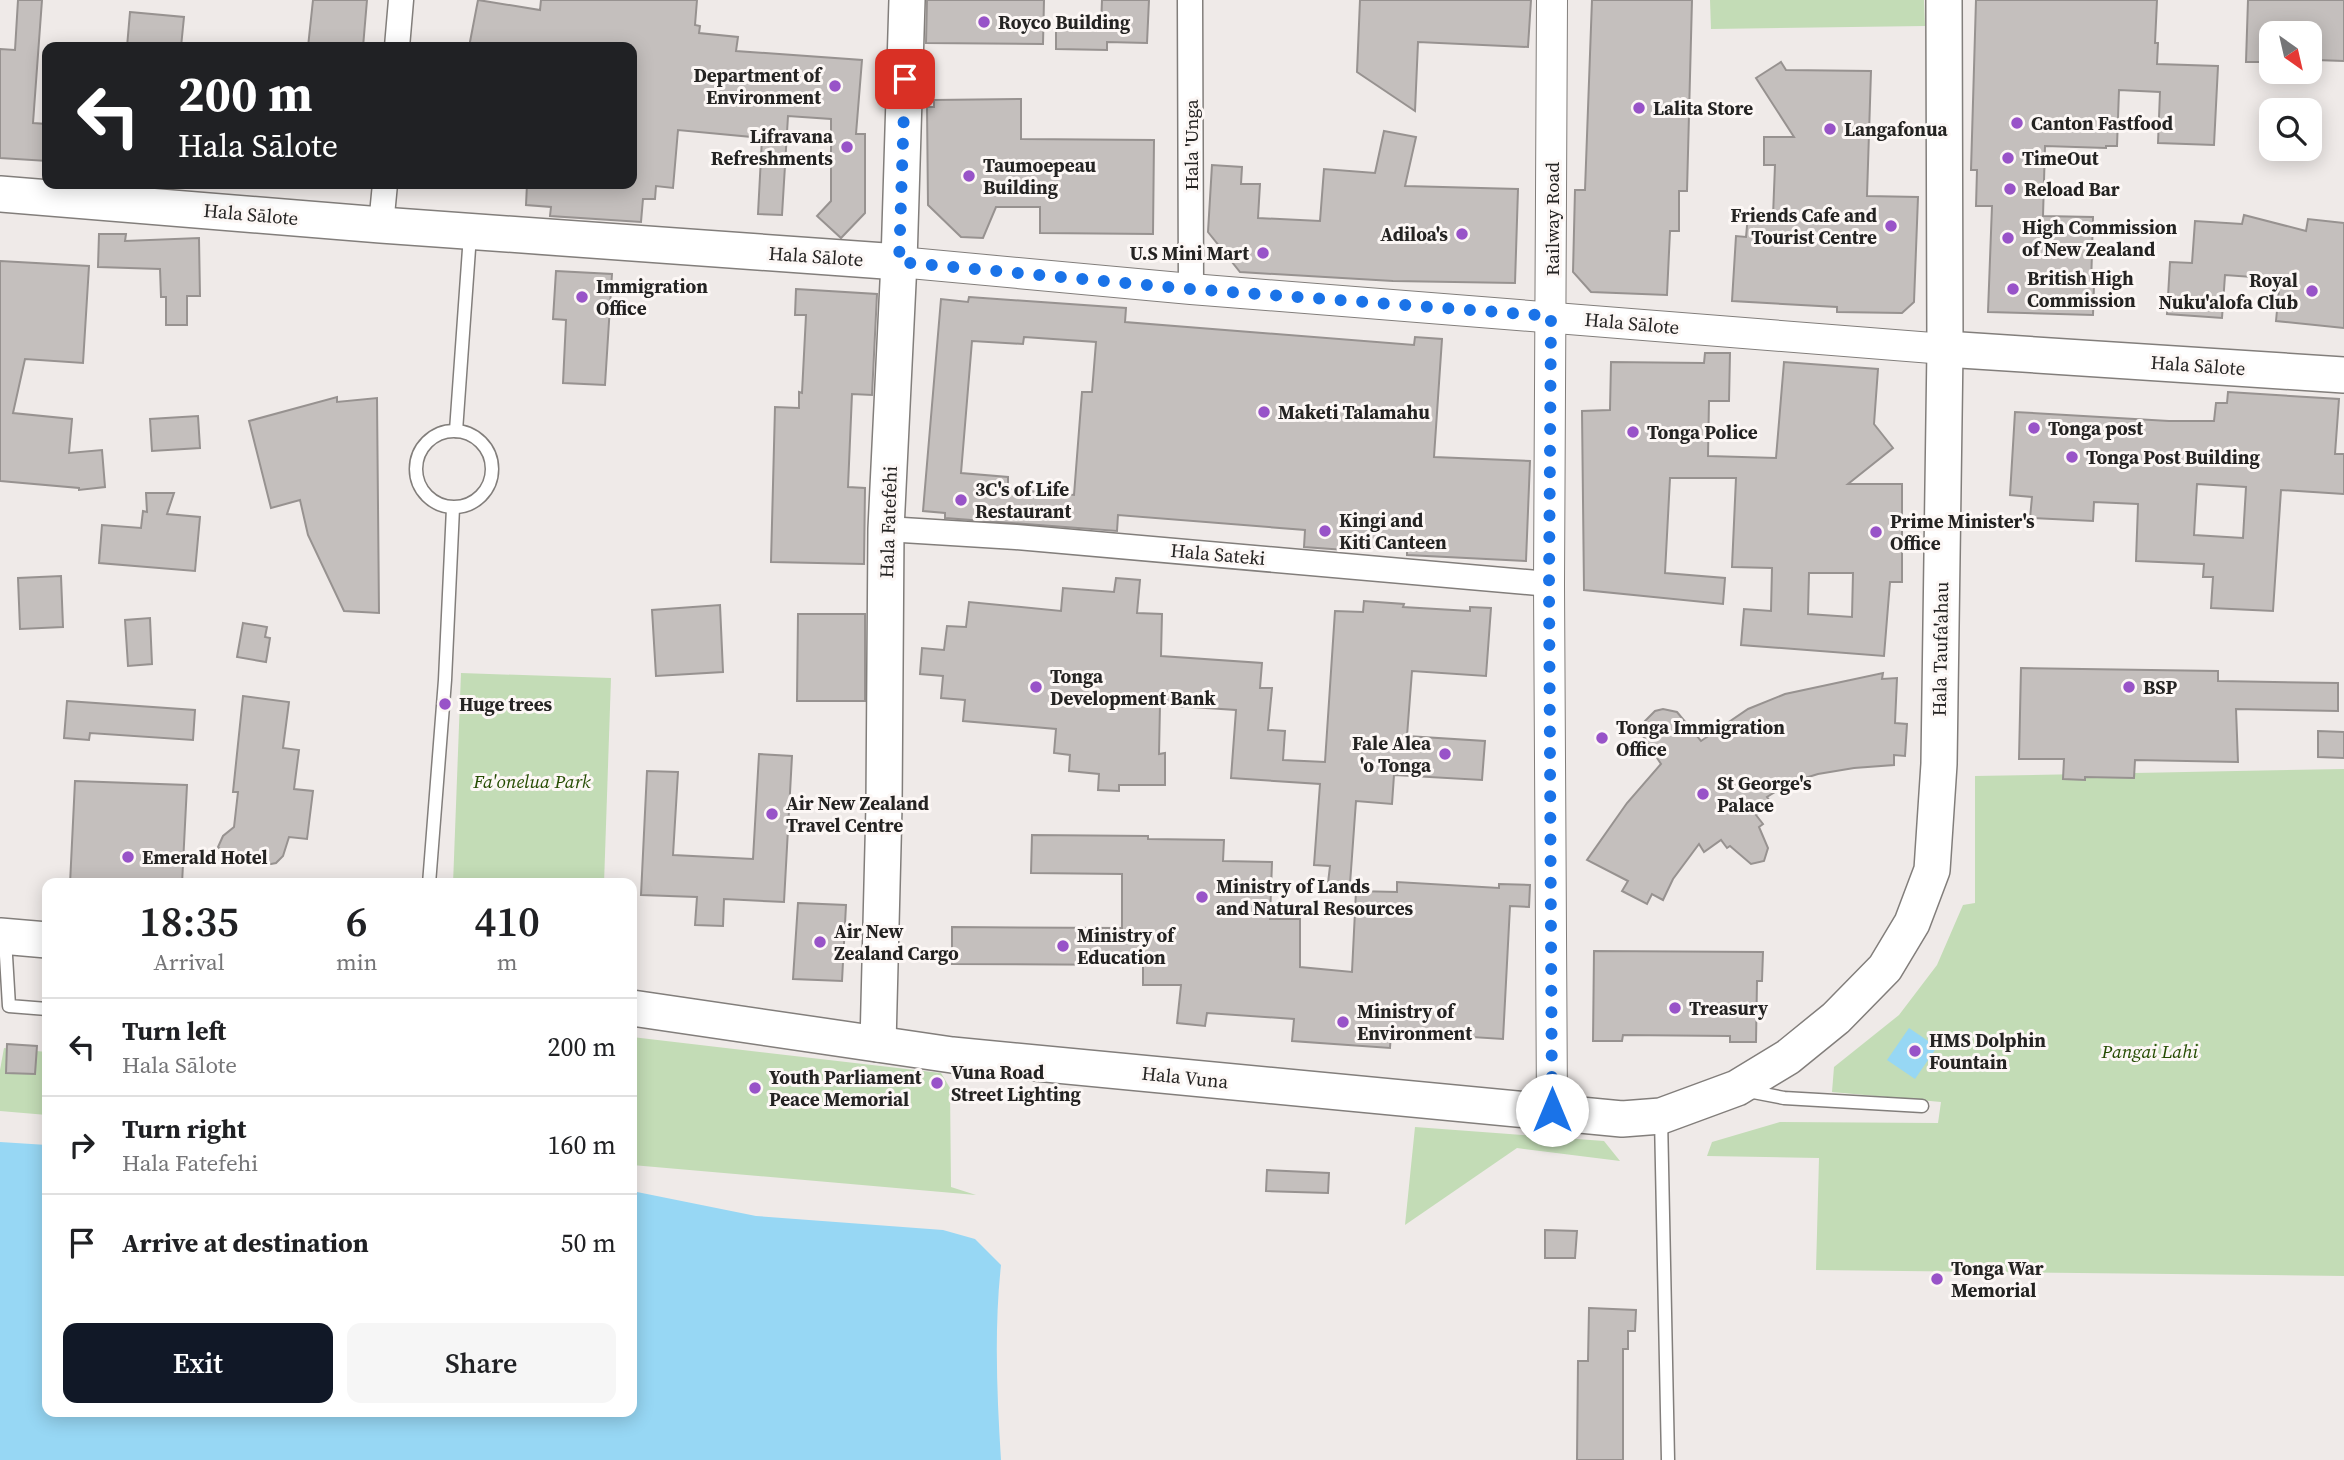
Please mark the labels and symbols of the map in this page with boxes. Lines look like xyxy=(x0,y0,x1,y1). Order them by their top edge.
place label: Royco Building xyxy=(998,9,1131,35)
marker: Royco Building xyxy=(976,14,992,30)
north arrow xyxy=(2259,21,2322,84)
pin xyxy=(875,49,935,109)
place label: Department of Environment xyxy=(693,62,823,110)
marker: Department of Environment xyxy=(827,78,843,94)
place label: Lalita Store xyxy=(1653,95,1753,121)
street label: Hala 'Unga xyxy=(1178,99,1204,191)
marker: Lalita Store xyxy=(1631,100,1647,116)
place label: Canton Fastfood xyxy=(2031,110,2173,136)
marker: Canton Fastfood xyxy=(2009,115,2025,131)
place label: Langafonua xyxy=(1844,116,1948,142)
marker: Langafonua xyxy=(1822,121,1838,137)
place label: Lifravana Refreshments xyxy=(711,123,834,171)
marker: Lifravana Refreshments xyxy=(839,139,855,155)
place label: TimeOut xyxy=(2022,145,2099,171)
marker: TimeOut xyxy=(2000,150,2016,166)
place label: Taumoepeau Building xyxy=(983,152,1097,200)
street label: Railway Road xyxy=(1539,162,1565,276)
marker: Taumoepeau Building xyxy=(961,168,977,184)
place label: Reload Bar xyxy=(2024,176,2120,202)
marker: Reload Bar xyxy=(2002,181,2018,197)
street label: Hala Sālote xyxy=(203,197,299,231)
place label: Friends Cafe and Tourist Centre xyxy=(1731,202,1877,250)
place label: High Commission of New Zealand xyxy=(2022,214,2178,262)
marker: Friends Cafe and Tourist Centre xyxy=(1883,218,1899,234)
place label: Adiloa's xyxy=(1380,221,1448,247)
marker: Adiloa's xyxy=(1454,226,1470,242)
marker: High Commission of New Zealand xyxy=(2000,230,2016,246)
street label: Hala Sālote xyxy=(768,240,864,272)
place label: U.S Mini Mart xyxy=(1129,240,1249,266)
marker: U.S Mini Mart xyxy=(1255,245,1271,261)
place label: British High Commission xyxy=(2027,265,2136,313)
place label: Royal Nuku'alofa Club xyxy=(2159,267,2298,315)
place label: Immigration Office xyxy=(596,273,708,321)
marker: British High Commission xyxy=(2005,281,2021,297)
marker: Royal Nuku'alofa Club xyxy=(2304,283,2320,299)
marker: Immigration Office xyxy=(574,289,590,305)
street label: Hala Sālote xyxy=(1584,306,1680,340)
street label: Hala Sālote xyxy=(2150,349,2246,381)
place label: Maketi Talamahu xyxy=(1278,399,1430,425)
marker: Maketi Talamahu xyxy=(1256,404,1272,420)
place label: Tonga post xyxy=(2048,415,2143,441)
place label: Tonga Police xyxy=(1647,419,1758,445)
marker: Tonga post xyxy=(2026,420,2042,436)
marker: Tonga Police xyxy=(1625,424,1641,440)
place label: Tonga Post Building xyxy=(2086,444,2260,470)
marker: Tonga Post Building xyxy=(2064,449,2080,465)
street label: Hala Fatefehi xyxy=(873,465,903,579)
place label: 3C's of Life Restaurant xyxy=(975,476,1071,524)
marker: 3C's of Life Restaurant xyxy=(953,492,969,508)
place label: Kingi and Kiti Canteen xyxy=(1339,507,1447,555)
place label: Prime Minister's Office xyxy=(1890,508,2035,556)
marker: Kingi and Kiti Canteen xyxy=(1317,523,1333,539)
marker: Prime Minister's Office xyxy=(1868,524,1884,540)
street label: Hala Sateki xyxy=(1170,537,1267,571)
street label: Hala Taufa'ahau xyxy=(1926,581,1954,717)
place label: Tonga Development Bank xyxy=(1050,663,1216,711)
place label: BSP xyxy=(2143,674,2178,700)
marker: Tonga Development Bank xyxy=(1028,679,1044,695)
marker: BSP xyxy=(2121,679,2137,695)
place label: Huge trees xyxy=(459,691,553,717)
marker: Huge trees xyxy=(437,696,453,712)
place label: Tonga Immigration Office xyxy=(1616,714,1785,762)
place label: Fale Alea 'o Tonga xyxy=(1352,730,1432,778)
marker: Tonga Immigration Office xyxy=(1594,730,1610,746)
marker: Fale Alea 'o Tonga xyxy=(1437,746,1453,762)
park label: Fa'onelua Park xyxy=(472,768,591,794)
place label: St George's Palace xyxy=(1717,770,1812,818)
marker: St George's Palace xyxy=(1695,786,1711,802)
place label: Air New Zealand Travel Centre xyxy=(786,790,929,838)
marker: Air New Zealand Travel Centre xyxy=(764,806,780,822)
place label: Emerald Hotel xyxy=(142,844,268,870)
marker: Emerald Hotel xyxy=(120,849,136,865)
place label: Ministry of Lands and Natural Resources xyxy=(1216,873,1414,921)
marker: Ministry of Lands and Natural Resources xyxy=(1194,889,1210,905)
place label: Air New Zealand Cargo xyxy=(834,918,959,966)
place label: Ministry of Education xyxy=(1077,922,1176,970)
marker: Air New Zealand Cargo xyxy=(812,934,828,950)
marker: Ministry of Education xyxy=(1055,938,1071,954)
place label: Treasury xyxy=(1689,995,1769,1021)
place label: Ministry of Environment xyxy=(1357,998,1472,1046)
marker: Treasury xyxy=(1667,1000,1683,1016)
marker: Ministry of Environment xyxy=(1335,1014,1351,1030)
place label: HMS Dolphin Fountain xyxy=(1929,1027,2046,1075)
park label: Pangai Lahi xyxy=(2101,1038,2199,1064)
marker: HMS Dolphin Fountain xyxy=(1907,1043,1923,1059)
place label: Vuna Road Street Lighting xyxy=(951,1059,1081,1107)
street label: Hala Vuna xyxy=(1140,1060,1230,1095)
place label: Youth Parliament Peace Memorial xyxy=(769,1064,922,1112)
position arrow xyxy=(1515,1073,1589,1147)
marker: Vuna Road Street Lighting xyxy=(929,1075,945,1091)
marker: Youth Parliament Peace Memorial xyxy=(747,1080,763,1096)
place label: Tonga War Memorial xyxy=(1951,1255,2044,1303)
marker: Tonga War Memorial xyxy=(1929,1271,1945,1287)

